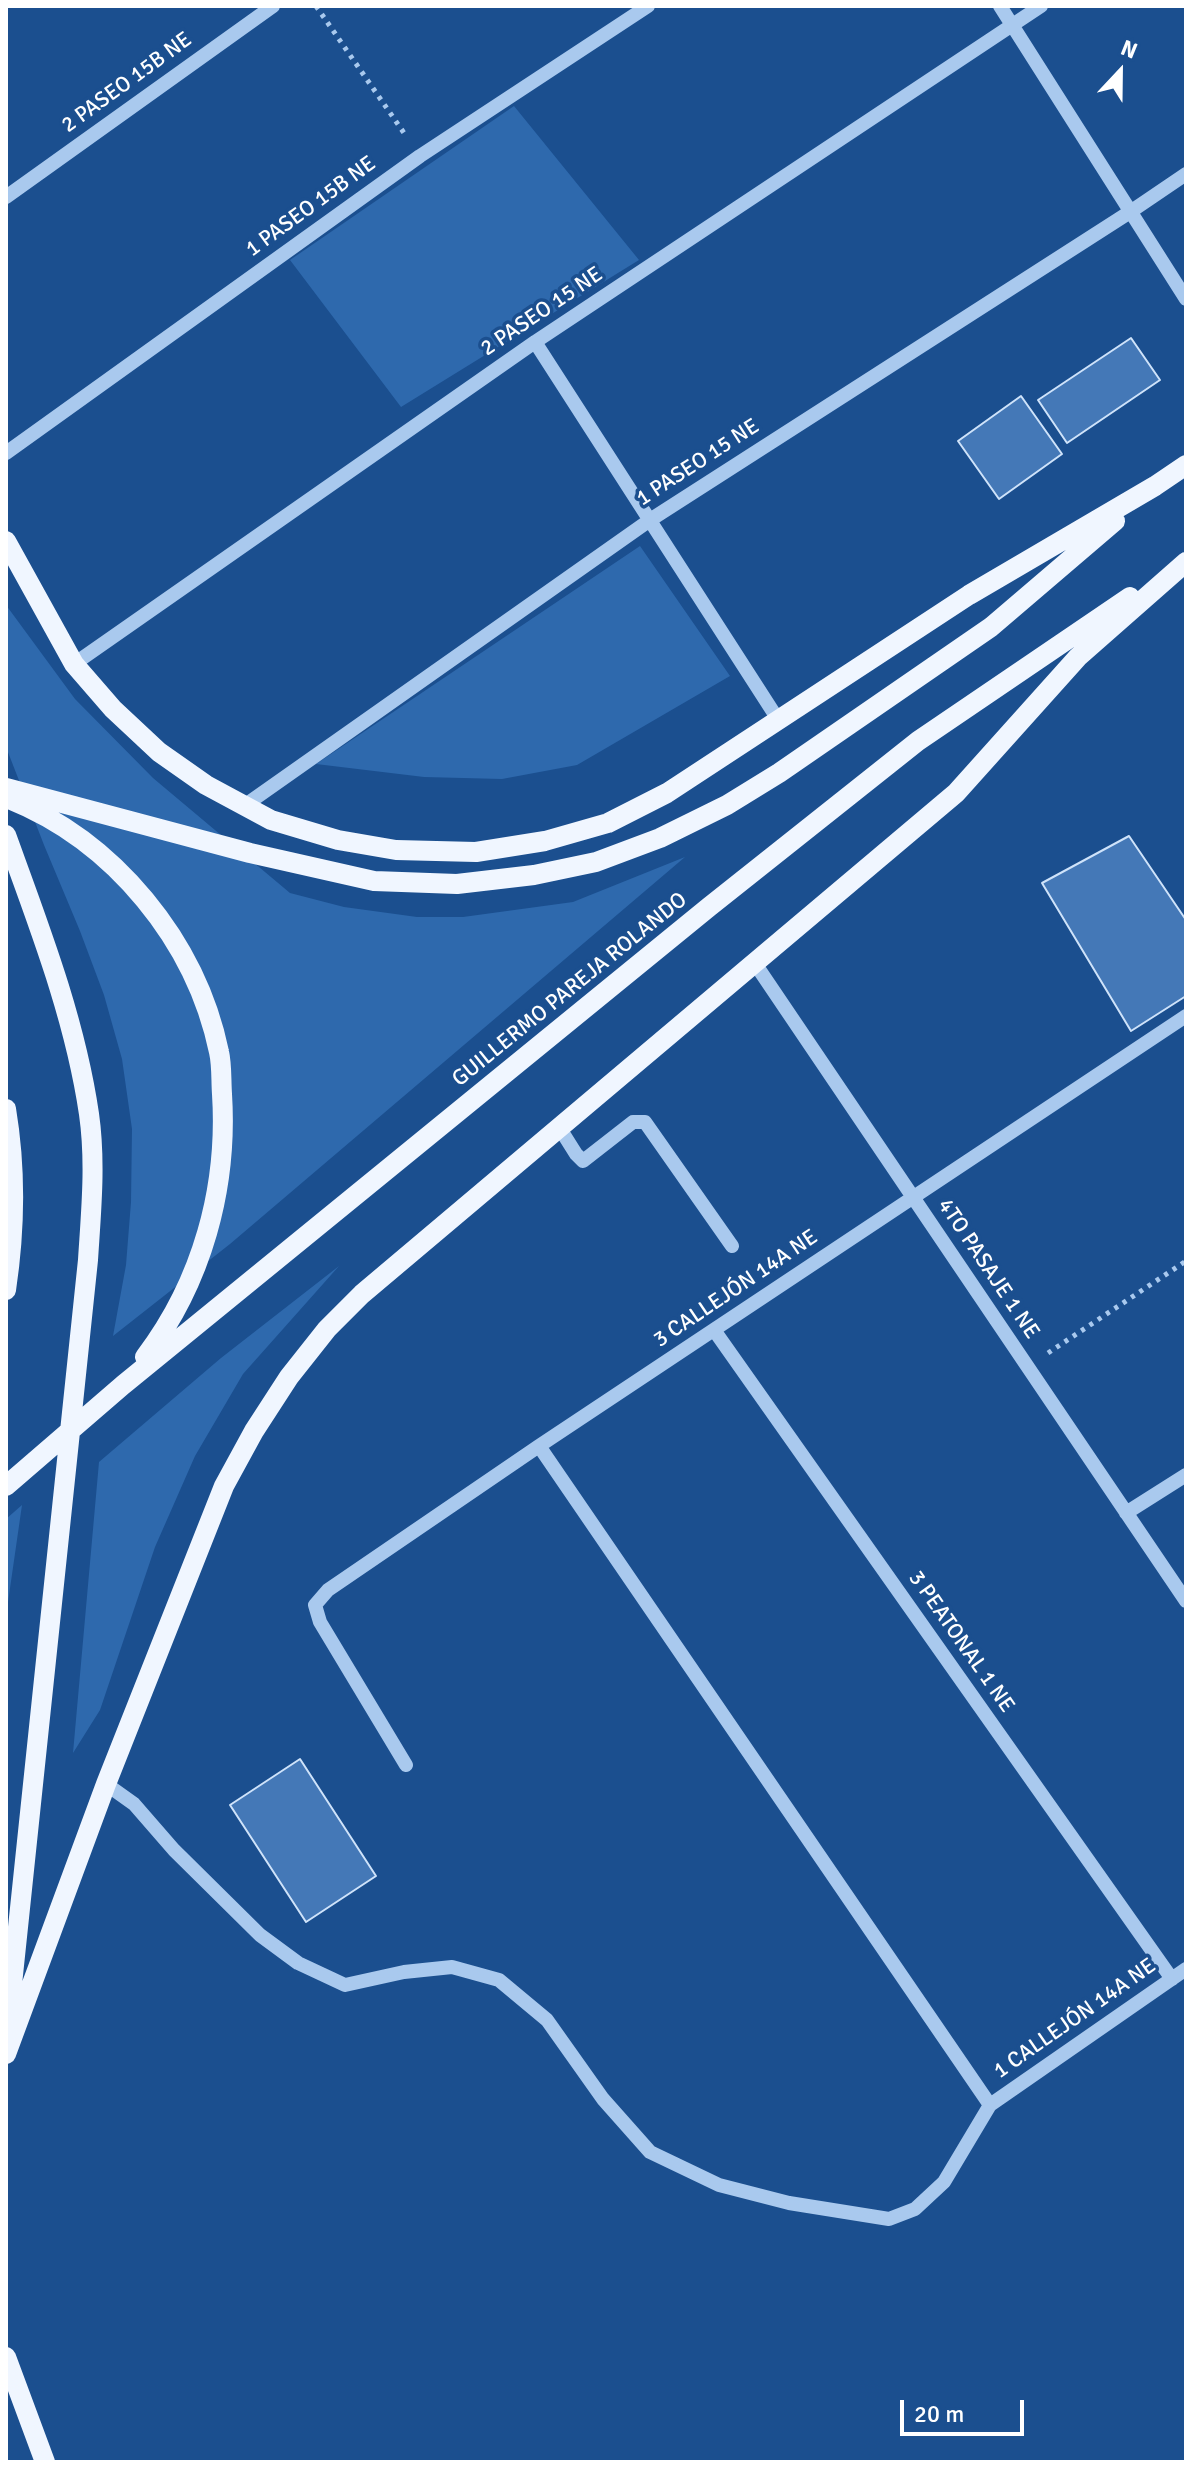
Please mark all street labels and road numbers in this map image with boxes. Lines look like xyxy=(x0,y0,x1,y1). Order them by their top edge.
street label: 2 PASEO 15B NE xyxy=(57,27,197,139)
street label: 1 PASEO 15B NE xyxy=(241,151,381,263)
street label: 2 PASEO 15 NE xyxy=(476,262,608,362)
street label: 1 PASEO 15 NE xyxy=(632,413,764,513)
street label: GUILLERMO PAREJA ROLANDO xyxy=(447,887,693,1093)
street label: 4TO PASAJE 1 NE xyxy=(931,1194,1045,1344)
street label: 3 CALLEJÓN 14A NE xyxy=(649,1224,823,1354)
street label: 3 PEATONAL 1 NE xyxy=(902,1566,1020,1718)
street label: 1 CALLEJÓN 14A NE xyxy=(989,1953,1161,2085)

